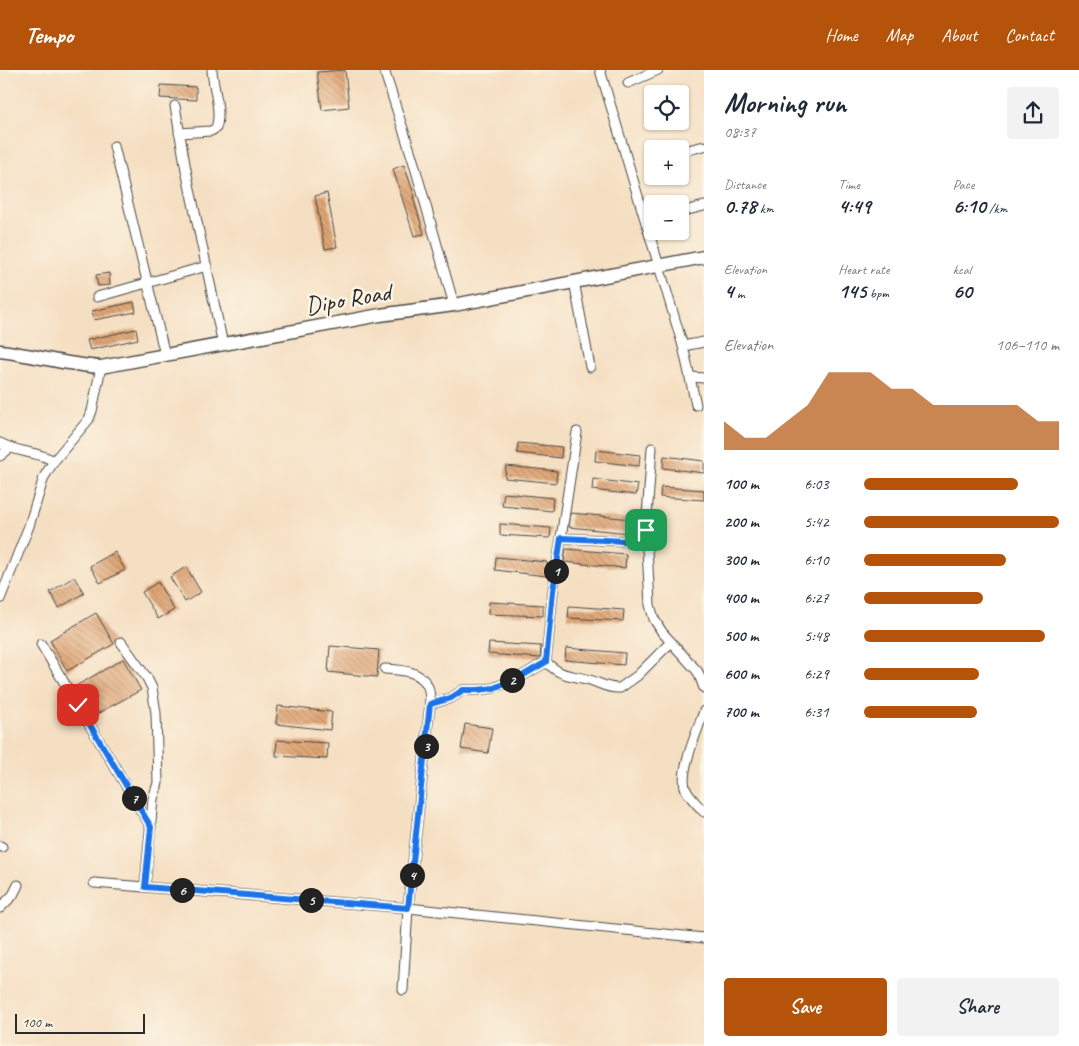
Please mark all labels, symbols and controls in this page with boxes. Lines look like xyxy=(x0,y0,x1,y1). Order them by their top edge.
text: Tempo xyxy=(25,20,73,50)
text: Home xyxy=(825,24,858,46)
text: Map xyxy=(886,24,913,46)
text: About xyxy=(941,24,977,46)
text: Contact xyxy=(1005,24,1054,46)
map controls xyxy=(644,85,689,240)
button: locate xyxy=(644,85,689,130)
text: Morning run xyxy=(724,85,846,120)
button: share xyxy=(1007,87,1059,139)
text: 08:37 xyxy=(724,122,756,142)
button: + xyxy=(644,140,689,185)
text: Distance xyxy=(724,176,766,193)
text: Time xyxy=(838,176,860,193)
text: Pace xyxy=(953,176,974,193)
text: 0.78 xyxy=(724,193,756,219)
text: 4:49 xyxy=(838,193,871,219)
text: 6:10 xyxy=(953,193,986,219)
button: − xyxy=(644,195,689,240)
text: km xyxy=(756,200,774,217)
text: /km xyxy=(986,200,1007,217)
text: Elevation xyxy=(724,261,767,278)
text: Heart rate xyxy=(838,261,889,278)
text: kcal xyxy=(953,261,971,278)
street label: Dipo Road xyxy=(303,275,397,322)
text: 4 xyxy=(724,278,733,304)
text: 145 xyxy=(838,278,866,304)
text: 60 xyxy=(953,278,972,304)
text: m xyxy=(733,285,745,302)
text: bpm xyxy=(866,285,889,302)
text: Elevation xyxy=(724,335,773,355)
text: 106–110 m xyxy=(996,335,1059,355)
text: 100 m xyxy=(724,474,759,494)
text: 6:03 xyxy=(804,474,829,494)
pin xyxy=(625,509,667,551)
text: 200 m xyxy=(724,512,759,532)
text: 5:42 xyxy=(804,512,829,532)
icon: arrive xyxy=(632,516,660,544)
text: 300 m xyxy=(724,550,759,570)
text: 6:10 xyxy=(804,550,829,570)
pin: 1 xyxy=(544,558,568,584)
text: 1 xyxy=(553,563,560,580)
text: 400 m xyxy=(724,588,759,608)
text: 6:27 xyxy=(804,588,829,608)
text: 500 m xyxy=(724,626,758,646)
text: 5:48 xyxy=(804,626,829,646)
text: 600 m xyxy=(724,664,759,684)
text: 6:29 xyxy=(804,664,829,684)
pin: 2 xyxy=(500,668,524,692)
text: 2 xyxy=(509,672,516,689)
pin xyxy=(57,684,99,726)
icon: check xyxy=(64,691,92,719)
text: 700 m xyxy=(724,702,759,722)
text: 6:31 xyxy=(804,702,829,722)
pin: 3 xyxy=(414,734,438,758)
text: 3 xyxy=(423,738,430,755)
pin: 7 xyxy=(122,786,146,810)
text: 7 xyxy=(131,790,138,807)
pin: 4 xyxy=(400,862,424,888)
text: 4 xyxy=(409,867,416,884)
pin: 6 xyxy=(170,878,194,902)
text: 6 xyxy=(179,882,186,899)
pin: 5 xyxy=(298,888,324,912)
text: 5 xyxy=(308,892,315,909)
button: Save xyxy=(724,978,887,1036)
button: Share xyxy=(897,978,1059,1036)
scale bar xyxy=(15,1011,145,1034)
text: 100 m xyxy=(22,1014,52,1031)

